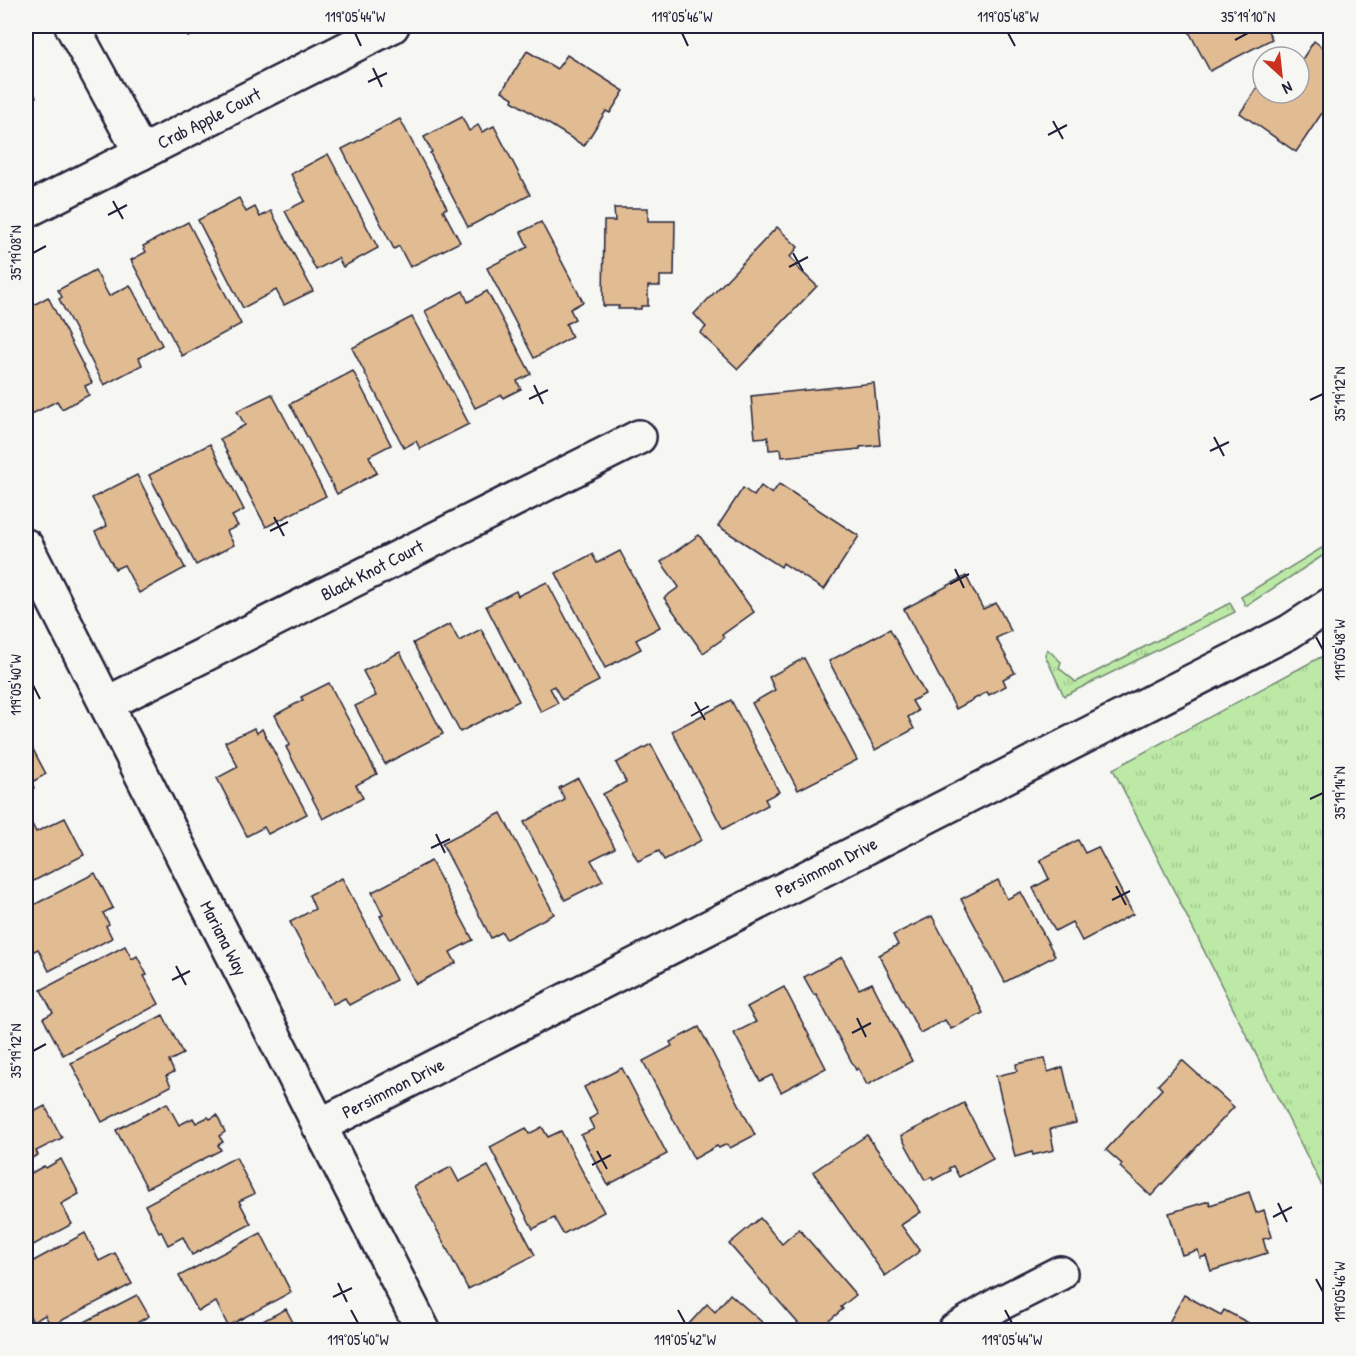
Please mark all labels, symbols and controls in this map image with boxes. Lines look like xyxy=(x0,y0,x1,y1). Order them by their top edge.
text: 119°05'44"W xyxy=(325,6,386,27)
text: 119°05'46"W xyxy=(652,6,713,27)
text: 119°05'48"W xyxy=(977,6,1039,27)
text: 35°19'10"N xyxy=(1221,6,1275,27)
north arrow xyxy=(1251,45,1311,105)
text: N xyxy=(1279,77,1297,100)
street label: Crab Apple Court xyxy=(153,81,266,155)
text: 35°19'08"N xyxy=(5,225,26,281)
text: 35°19'12"N xyxy=(1329,367,1350,421)
street label: Black Knot Court xyxy=(316,533,428,607)
text: 119°05'48"W xyxy=(1329,619,1350,681)
text: 119°05'40"W xyxy=(5,653,26,716)
text: 35°19'14"N xyxy=(1329,766,1350,820)
street label: Persimmon Drive xyxy=(771,831,881,903)
street label: Mariana Way xyxy=(195,896,254,980)
text: 35°19'12"N xyxy=(5,1024,26,1078)
street label: Persimmon Drive xyxy=(338,1052,448,1124)
text: 119°05'46"W xyxy=(1329,1261,1350,1322)
text: 119°05'40"W xyxy=(327,1329,390,1350)
text: 119°05'42"W xyxy=(654,1329,717,1350)
text: 119°05'44"W xyxy=(982,1329,1043,1350)

